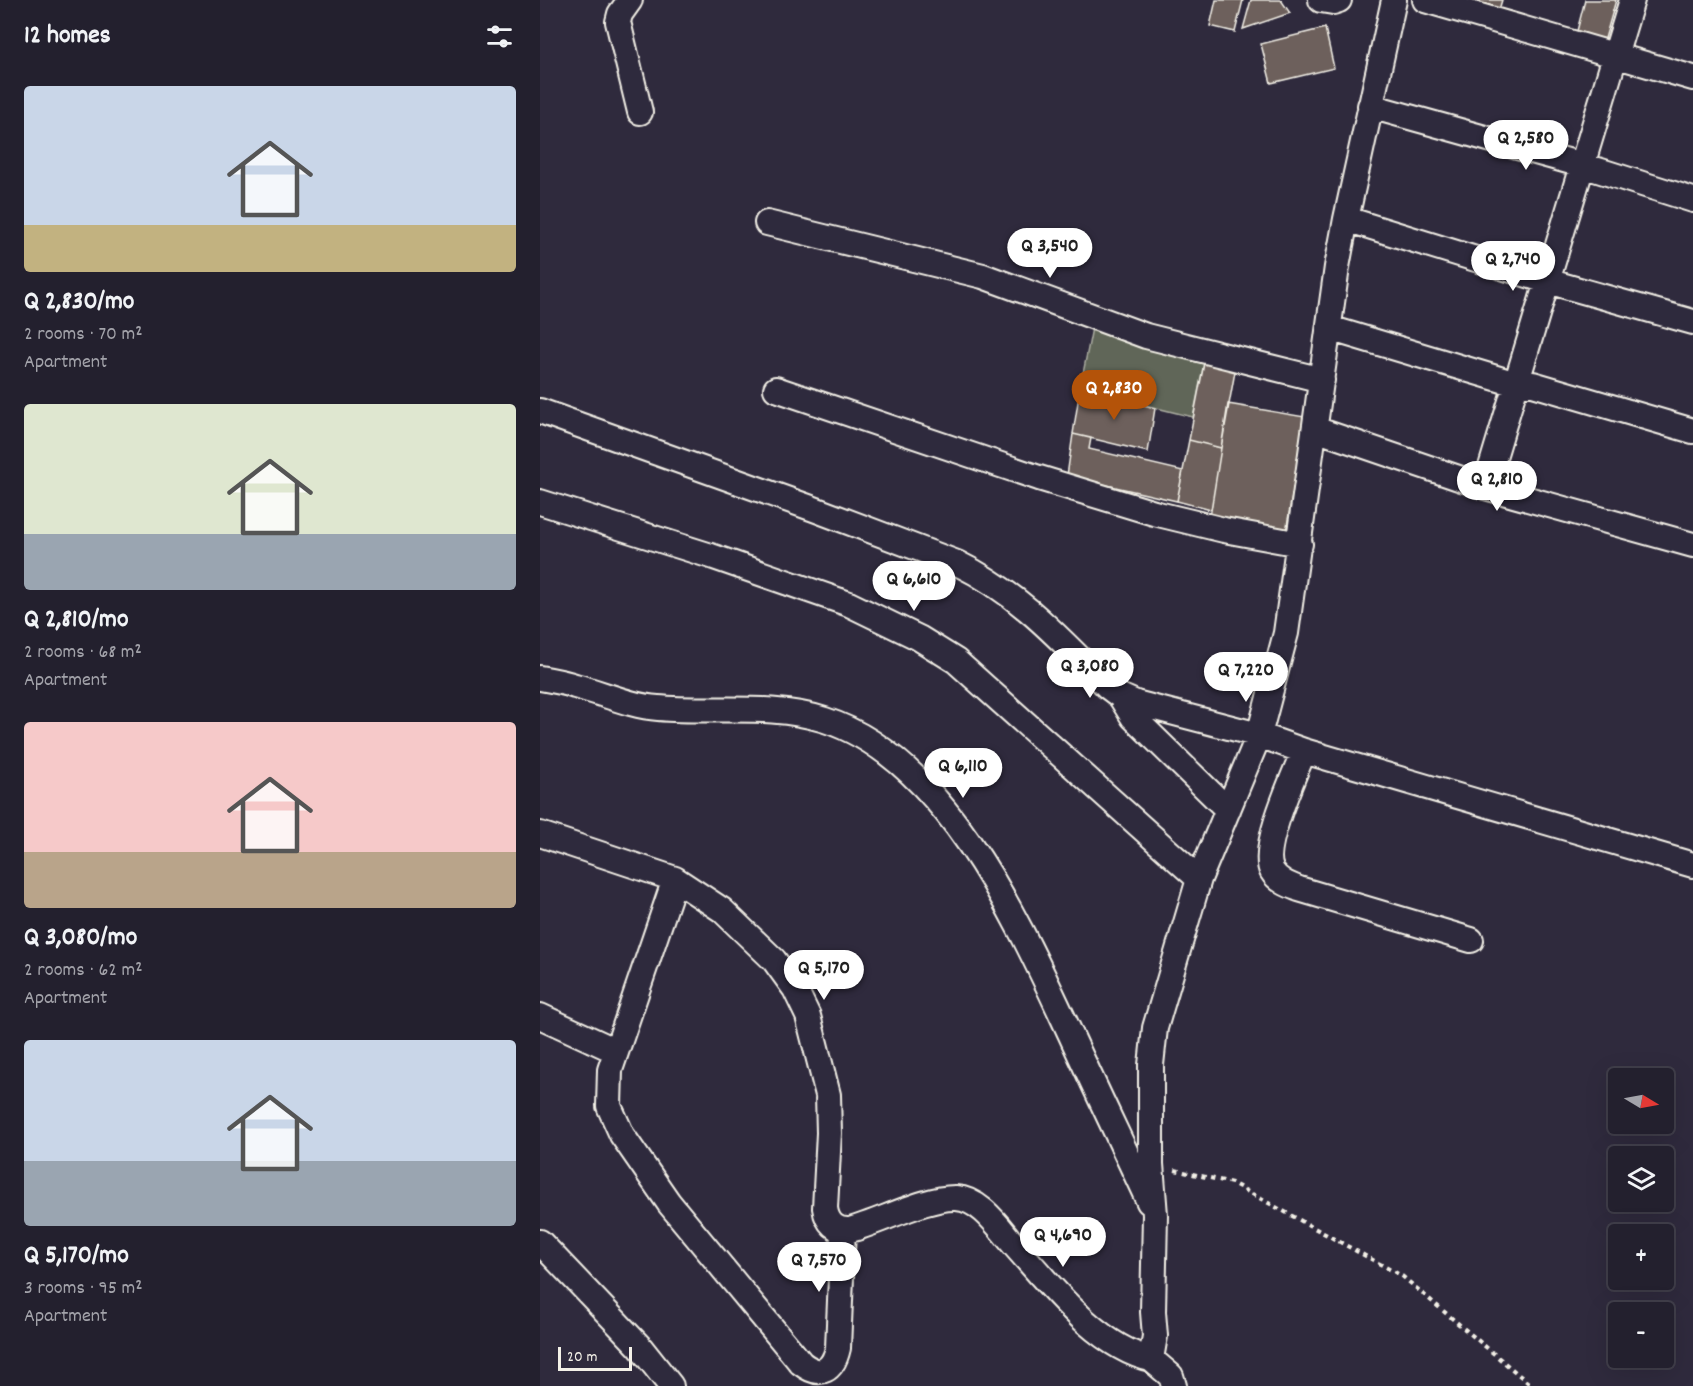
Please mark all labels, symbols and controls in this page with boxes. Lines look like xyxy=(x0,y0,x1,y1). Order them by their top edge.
text: 12 homes xyxy=(24,18,111,55)
icon: filters xyxy=(483,20,516,53)
pin: Q 2,580 xyxy=(1471,120,1581,171)
icon: home xyxy=(216,125,324,233)
text: Q 2,580 xyxy=(1498,125,1554,153)
pin: Q 3,540 xyxy=(995,228,1105,279)
text: Q 3,540 xyxy=(1021,233,1079,261)
pin: Q 2,740 xyxy=(1458,241,1568,292)
text: Q 2,740 xyxy=(1485,246,1541,274)
text: Q 2,830/mo xyxy=(24,284,134,321)
text: 2 rooms · 70 m² xyxy=(24,321,143,349)
text: Apartment xyxy=(24,349,107,377)
pin: Q 2,830 xyxy=(1059,370,1169,421)
text: Q 2,830 xyxy=(1086,375,1142,403)
icon: home xyxy=(216,443,324,551)
pin: Q 2,810 xyxy=(1442,461,1552,512)
text: Q 2,810 xyxy=(1471,466,1523,494)
pin: Q 6,610 xyxy=(859,561,969,612)
text: Q 6,610 xyxy=(887,566,941,594)
text: Q 2,810/mo xyxy=(24,602,129,639)
text: 2 rooms · 68 m² xyxy=(24,639,142,667)
pin: Q 3,080 xyxy=(1035,648,1145,699)
pin: Q 7,220 xyxy=(1191,652,1301,703)
text: Q 3,080 xyxy=(1061,653,1119,681)
text: Q 7,220 xyxy=(1218,657,1274,685)
text: Apartment xyxy=(24,667,107,695)
pin: Q 6,110 xyxy=(908,748,1018,799)
text: Q 6,110 xyxy=(938,753,988,781)
icon: home xyxy=(216,761,324,869)
text: Q 3,080/mo xyxy=(24,920,137,957)
pin: Q 5,170 xyxy=(769,950,879,1001)
text: Q 5,170 xyxy=(798,955,850,983)
text: 2 rooms · 62 m² xyxy=(24,957,143,985)
text: Apartment xyxy=(24,985,107,1013)
north arrow xyxy=(1608,1068,1674,1134)
map controls xyxy=(1608,1068,1674,1368)
icon: home xyxy=(216,1079,324,1187)
button: layers xyxy=(1608,1146,1674,1212)
pin: Q 4,690 xyxy=(1008,1217,1118,1268)
text: Q 4,690 xyxy=(1034,1222,1092,1250)
button: + xyxy=(1608,1224,1674,1290)
text: Q 5,170/mo xyxy=(24,1238,129,1275)
pin: Q 7,570 xyxy=(764,1242,874,1293)
text: Q 7,570 xyxy=(791,1247,847,1275)
text: 3 rooms · 95 m² xyxy=(24,1275,143,1303)
button: − xyxy=(1608,1302,1674,1368)
text: Apartment xyxy=(24,1303,107,1331)
scale bar xyxy=(558,1344,632,1372)
text: 20 m xyxy=(567,1346,597,1369)

